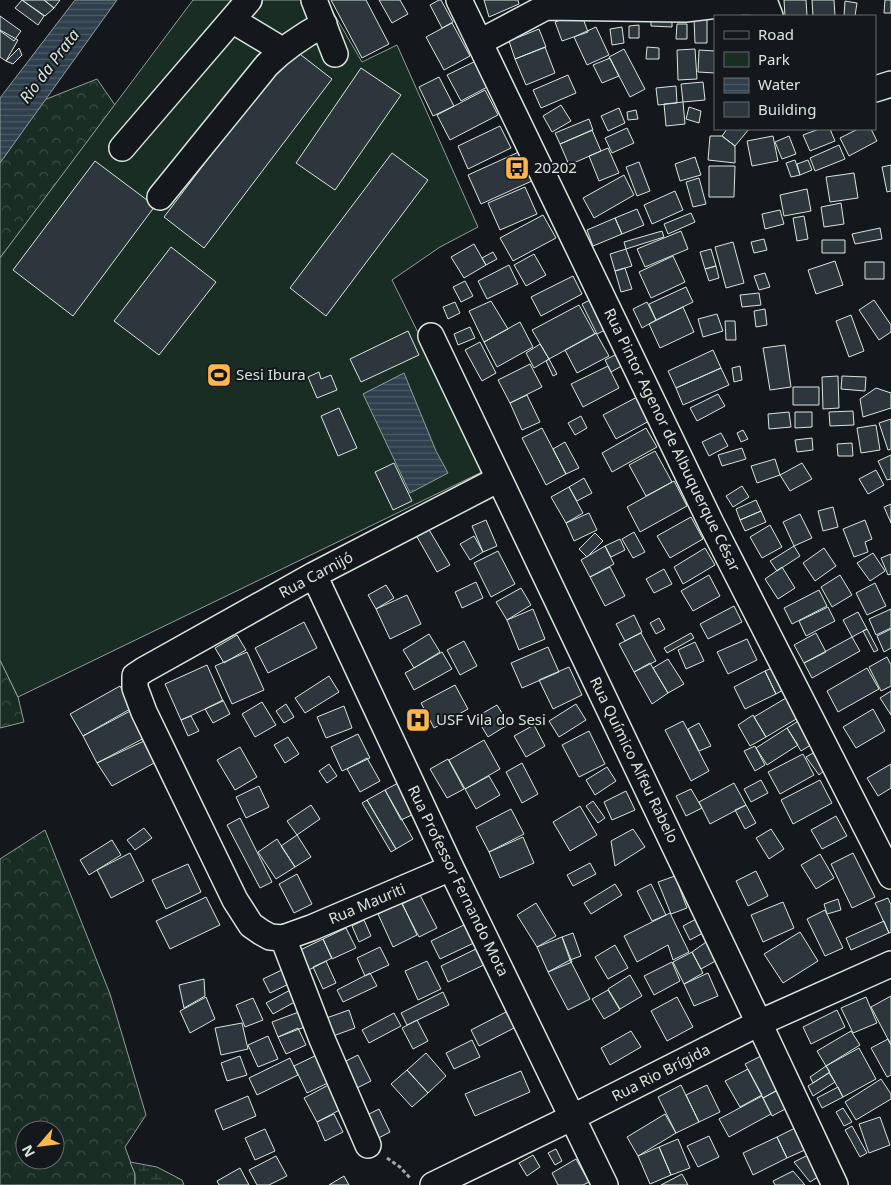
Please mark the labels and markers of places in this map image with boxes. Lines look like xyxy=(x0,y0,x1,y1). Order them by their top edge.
bus stop icon: 20202 xyxy=(504,155,530,181)
place label: 20202 xyxy=(534,157,577,177)
sports icon: Sesi Ibura xyxy=(206,362,232,388)
place label: Sesi Ibura xyxy=(236,364,306,384)
hospital icon: USF Vila do Sesi xyxy=(405,707,431,733)
place label: USF Vila do Sesi xyxy=(436,709,546,729)

